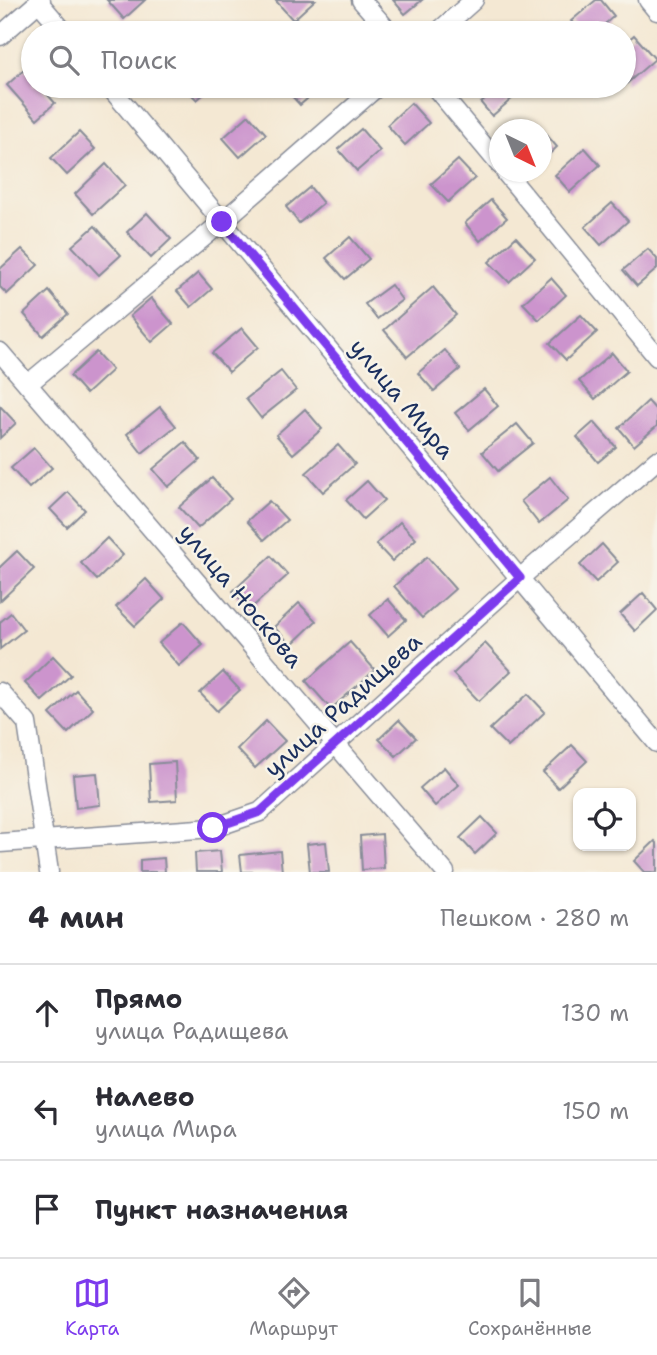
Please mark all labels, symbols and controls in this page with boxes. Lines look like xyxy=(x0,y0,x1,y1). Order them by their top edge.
search box xyxy=(21,21,636,98)
icon: search xyxy=(45,41,83,79)
text: Поиск xyxy=(101,42,177,77)
north arrow xyxy=(489,119,552,182)
route end xyxy=(206,206,237,237)
street label: улица Мира xyxy=(342,332,462,466)
street label: улица Носкова xyxy=(171,517,311,675)
street label: улица Радищева xyxy=(257,626,429,784)
map controls xyxy=(573,788,636,851)
button: locate xyxy=(573,788,636,851)
route start xyxy=(197,812,228,843)
text: 4 мин xyxy=(28,897,124,938)
text: Пешком · 280 m xyxy=(440,903,629,933)
text: Прямо xyxy=(95,981,183,1016)
icon: ahead xyxy=(28,994,66,1032)
text: 130 m xyxy=(561,998,629,1028)
text: улица Радищева xyxy=(95,1016,288,1046)
text: Налево xyxy=(95,1079,195,1114)
icon: left xyxy=(28,1092,66,1130)
text: 150 m xyxy=(562,1096,629,1126)
text: улица Мира xyxy=(95,1114,237,1144)
icon: arrive xyxy=(28,1190,66,1228)
text: Пункт назначения xyxy=(95,1192,348,1227)
tab: Карта xyxy=(65,1274,119,1341)
tab: Маршрут xyxy=(249,1274,338,1341)
tab: Сохранённые xyxy=(468,1274,592,1341)

